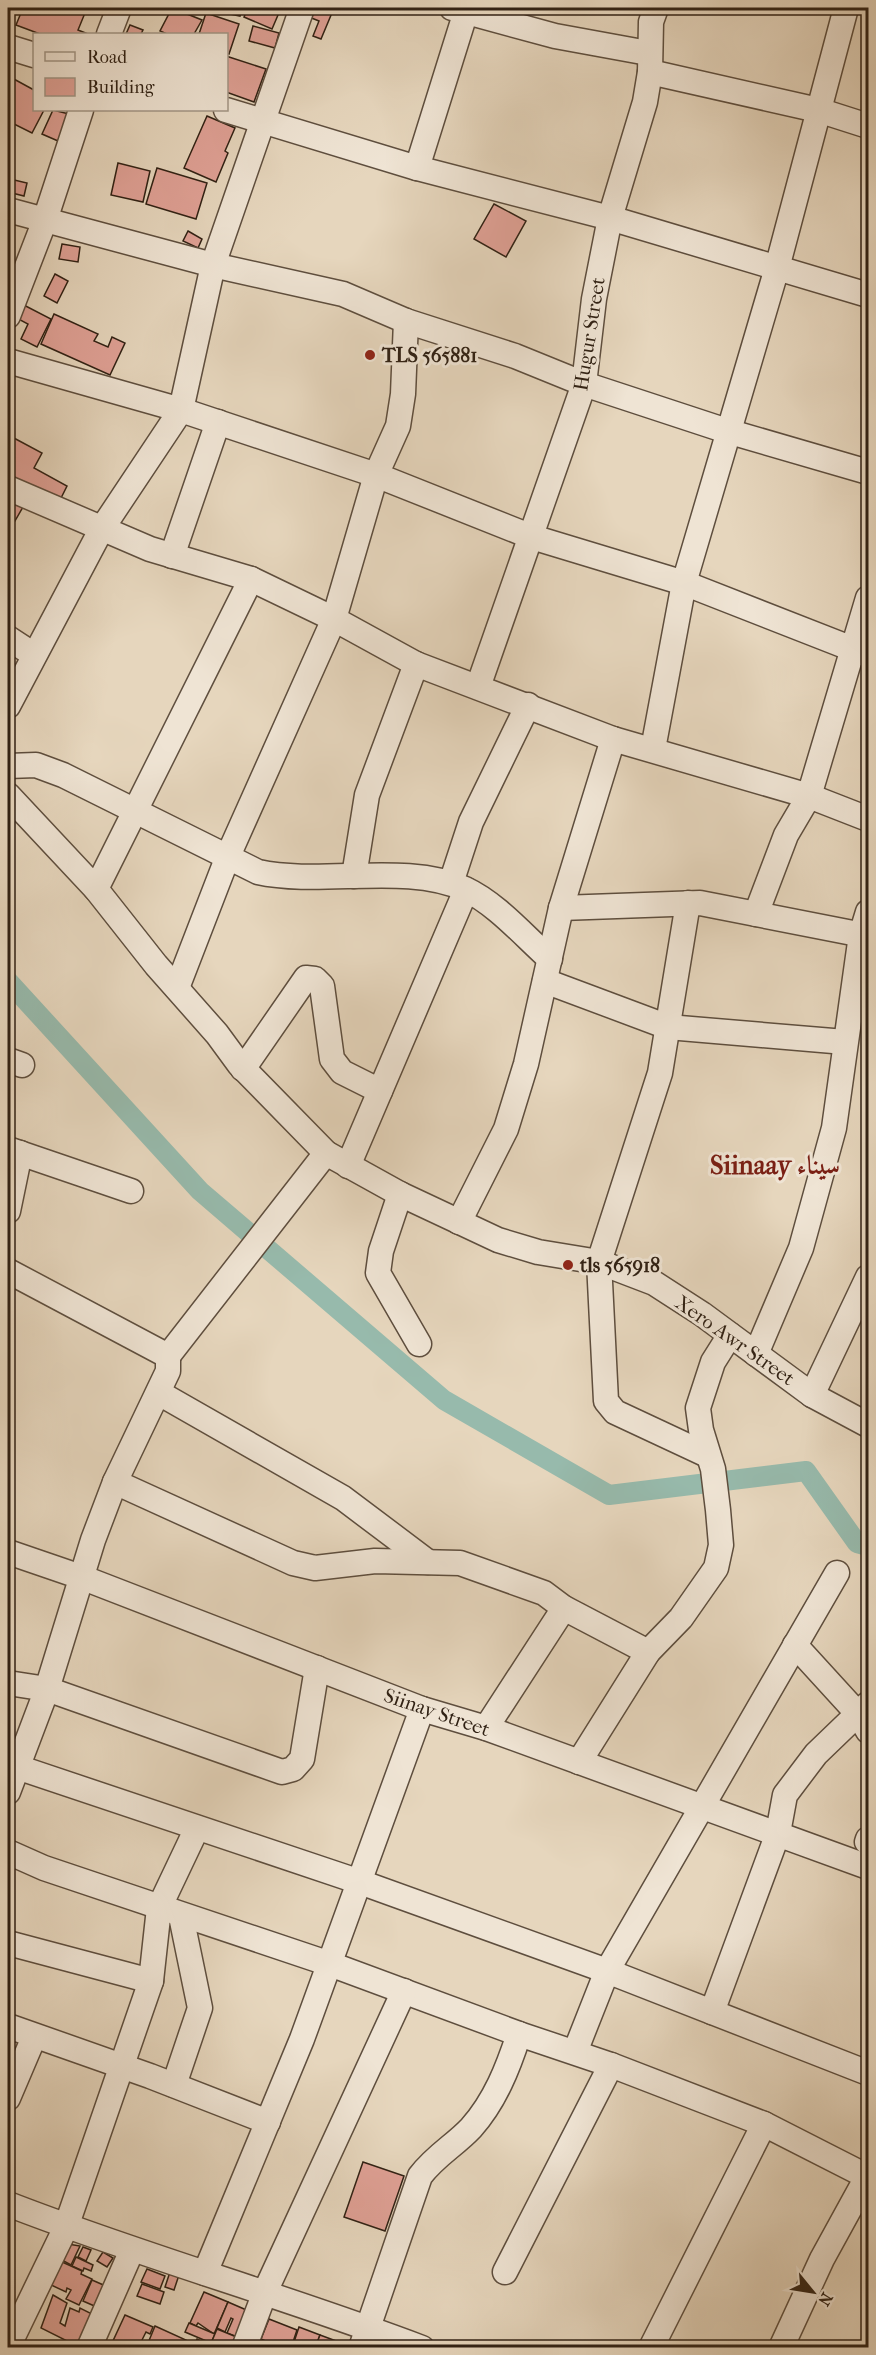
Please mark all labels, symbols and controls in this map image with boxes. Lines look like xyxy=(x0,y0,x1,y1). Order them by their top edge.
legend xyxy=(33,33,228,111)
text: Road xyxy=(87,47,127,68)
text: Building xyxy=(87,77,155,98)
street label: Hugur Street xyxy=(569,276,610,393)
place label: TLS 565881 xyxy=(381,344,478,367)
marker: TLS 565881 xyxy=(363,348,377,362)
district label: Siinaay سيناء xyxy=(710,1150,840,1181)
place label: tls 565918 xyxy=(579,1254,660,1277)
marker: tls 565918 xyxy=(561,1258,575,1272)
street label: Xero Awr Street xyxy=(671,1291,799,1390)
street label: Siinay Street xyxy=(381,1684,493,1741)
north arrow xyxy=(783,2262,843,2322)
text: N xyxy=(814,2289,837,2310)

